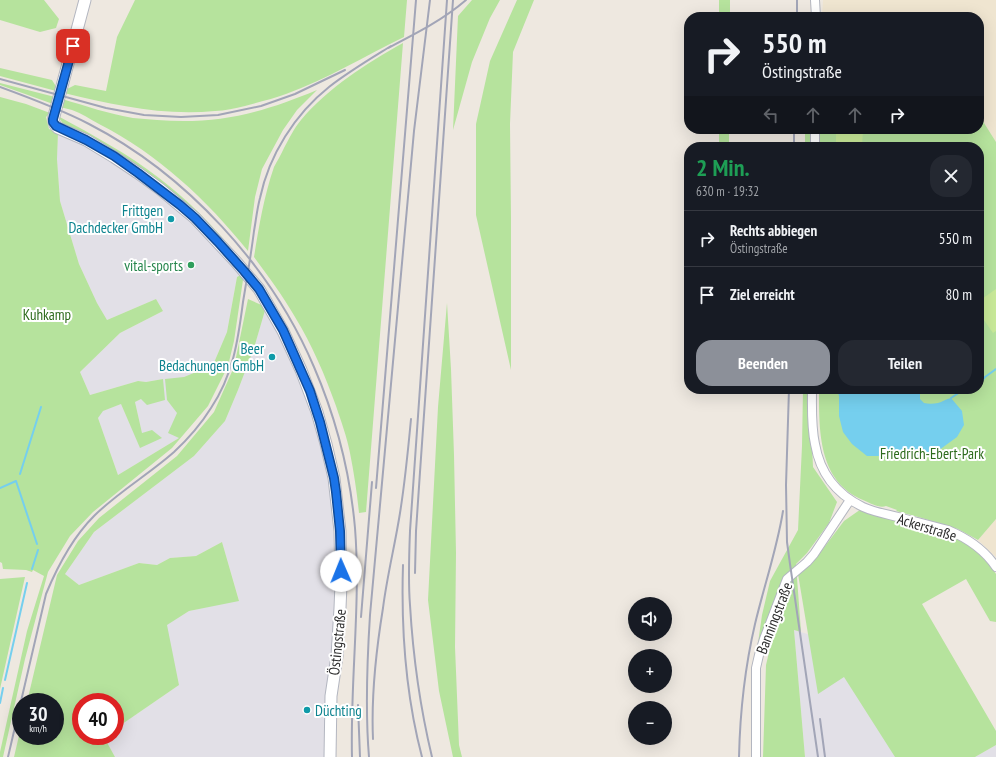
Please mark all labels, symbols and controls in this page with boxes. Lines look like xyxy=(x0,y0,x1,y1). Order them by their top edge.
text: 550 m xyxy=(762,24,826,61)
icon: right xyxy=(696,28,748,80)
pin xyxy=(56,29,90,63)
icon: arrive xyxy=(62,35,84,57)
text: Östingstraße xyxy=(762,60,842,83)
icon: left xyxy=(760,104,782,126)
icon: ahead xyxy=(802,104,824,126)
icon: ahead xyxy=(844,104,866,126)
icon: right xyxy=(886,104,908,126)
text: 2 Min. xyxy=(696,152,750,183)
button: close xyxy=(930,155,972,197)
text: 630 m · 19:32 xyxy=(696,183,759,200)
place label: Frittgen Dachdecker GmbH xyxy=(68,201,163,237)
marker: Frittgen Dachdecker GmbH xyxy=(166,214,176,224)
text: Rechts abbiegen xyxy=(730,221,817,240)
icon: right xyxy=(696,228,718,250)
text: 550 m xyxy=(939,229,972,248)
text: Östingstraße xyxy=(730,240,788,257)
place label: vital-sports xyxy=(124,256,183,275)
marker: vital-sports xyxy=(186,260,196,270)
icon: arrive xyxy=(696,284,718,306)
text: Ziel erreicht xyxy=(730,285,795,304)
text: 80 m xyxy=(946,285,972,304)
park label: Kuhkamp xyxy=(23,305,71,324)
place label: Beer Bedachungen GmbH xyxy=(159,339,265,375)
button: Beenden xyxy=(696,340,830,386)
button: Teilen xyxy=(838,340,972,386)
marker: Beer Bedachungen GmbH xyxy=(267,352,277,362)
park label: Friedrich-Ebert-Park xyxy=(880,444,984,463)
street label: Ackerstraße xyxy=(895,509,959,545)
position arrow xyxy=(320,550,362,592)
street label: Banningstraße xyxy=(752,579,796,657)
map controls xyxy=(628,597,672,745)
button: sound xyxy=(628,597,672,641)
street label: Östingstraße xyxy=(324,608,350,676)
button: + xyxy=(628,649,672,693)
speed limit sign: 40 xyxy=(72,693,124,745)
text: 30 xyxy=(28,701,48,727)
place label: Düchting xyxy=(315,701,362,720)
button: − xyxy=(628,701,672,745)
marker: Düchting xyxy=(302,705,312,715)
text: km/h xyxy=(29,722,47,735)

